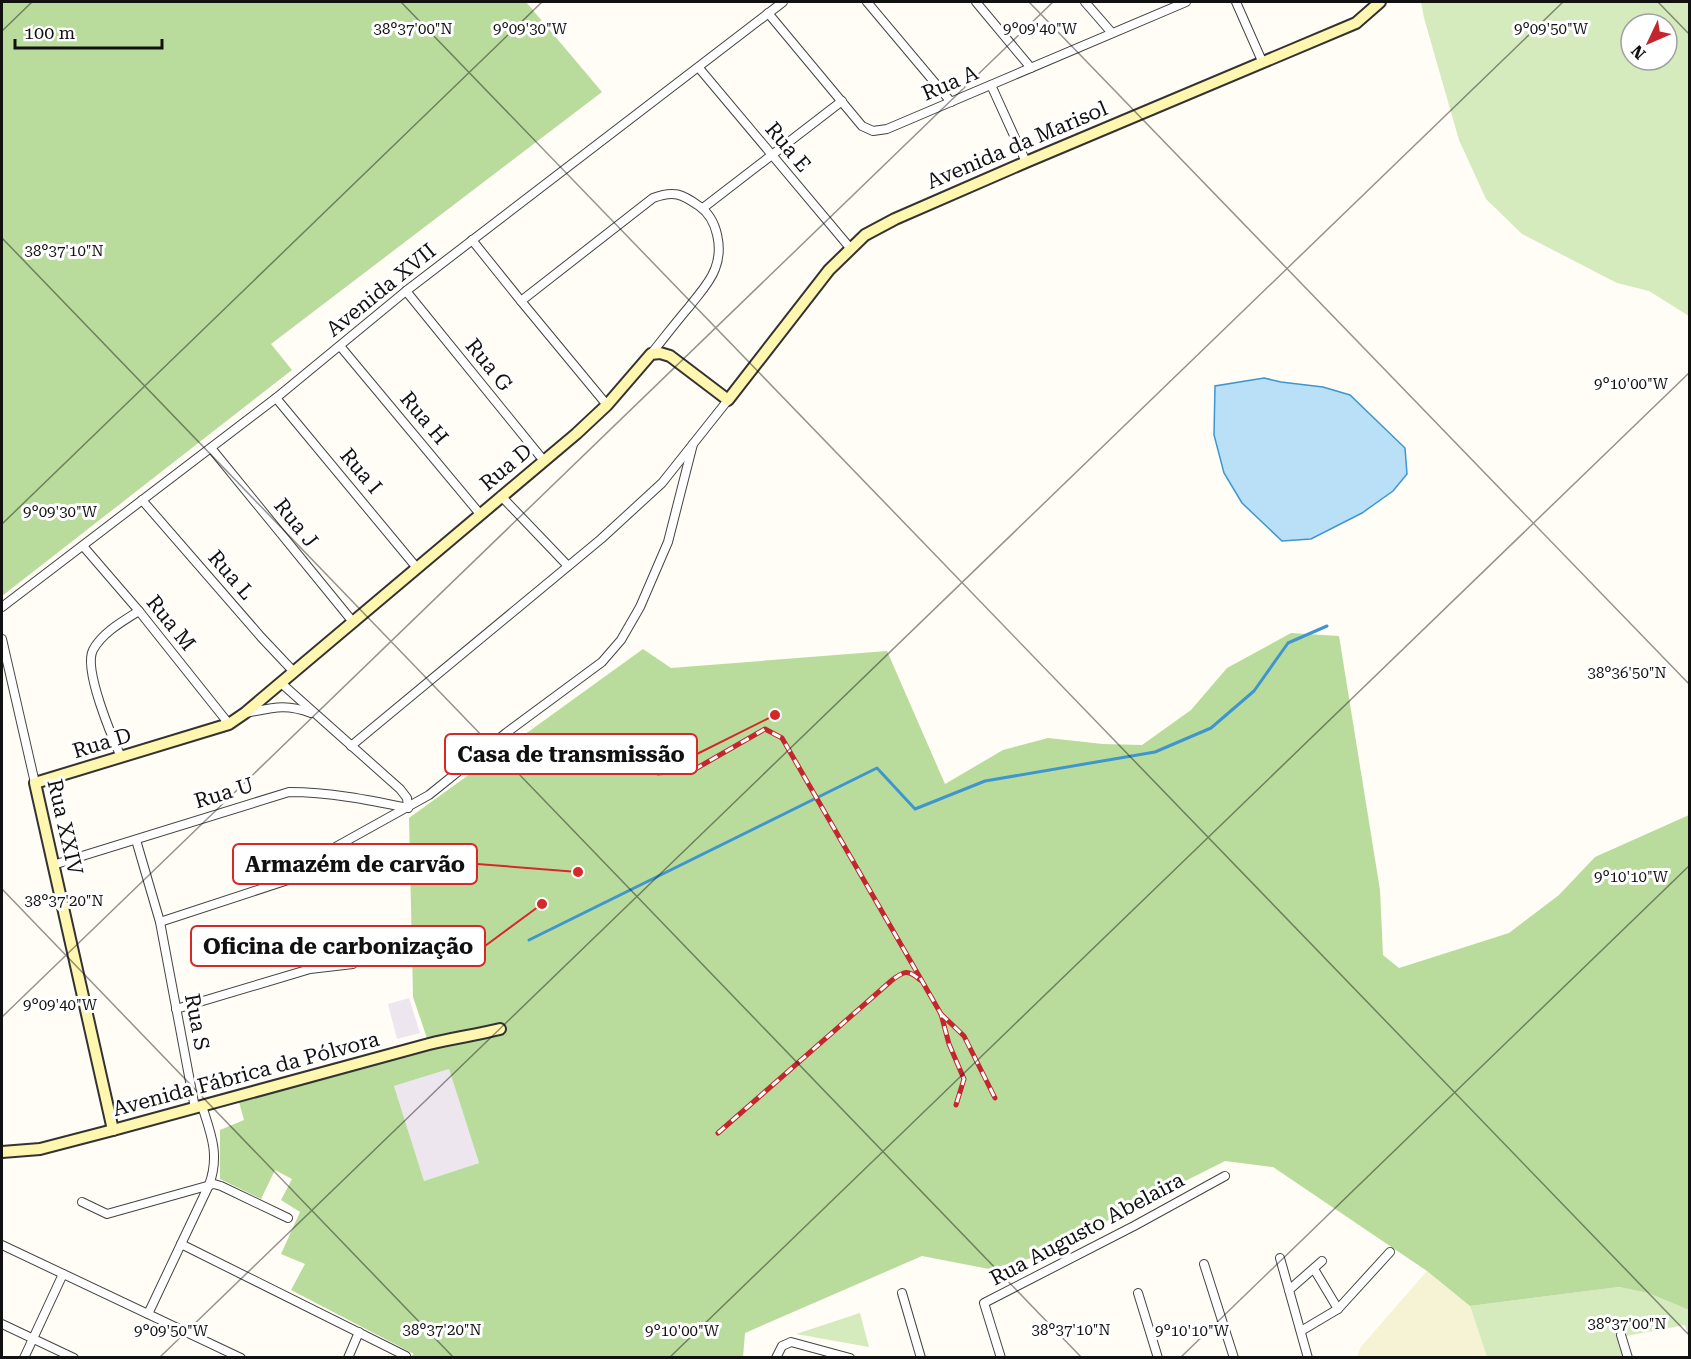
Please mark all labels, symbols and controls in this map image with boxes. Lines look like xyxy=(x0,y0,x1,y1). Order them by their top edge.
scale bar xyxy=(15,12,162,50)
north arrow xyxy=(1619,12,1679,72)
text: 38°37'00"N xyxy=(373,20,453,38)
text: 9°09'30"W xyxy=(493,20,568,38)
text: 9°09'40"W xyxy=(1003,20,1078,38)
text: 9°09'50"W xyxy=(1514,20,1589,38)
text: 100 m xyxy=(24,22,75,43)
text: N xyxy=(1627,41,1650,63)
street label: Rua A xyxy=(918,60,982,106)
street label: Avenida da Marisol xyxy=(923,96,1111,194)
street label: Rua E xyxy=(760,117,816,177)
street label: Avenida XVII xyxy=(322,239,440,341)
text: 38°37'10"N xyxy=(24,242,104,260)
street label: Rua G xyxy=(461,334,517,396)
text: 9°10'00"W xyxy=(1594,375,1669,393)
street label: Rua H xyxy=(395,387,453,449)
street label: Rua D xyxy=(475,438,537,496)
street label: Rua I xyxy=(335,443,387,499)
street label: Rua J xyxy=(269,494,323,552)
text: 9°09'30"W xyxy=(23,503,98,521)
street label: Rua L xyxy=(203,546,259,604)
street label: Rua M xyxy=(142,591,200,655)
text: 38°36'50"N xyxy=(1587,664,1667,682)
street label: Rua D xyxy=(70,723,134,763)
callout: Casa de transmissão xyxy=(445,734,697,774)
text: Casa de transmissão xyxy=(457,742,685,767)
street label: Rua U xyxy=(191,773,257,813)
street label: Rua XXIV xyxy=(42,777,88,878)
callout: Armazém de carvão xyxy=(233,844,477,884)
text: Armazém de carvão xyxy=(245,852,465,877)
text: 9°10'10"W xyxy=(1594,868,1669,886)
text: 38°37'20"N xyxy=(24,892,104,910)
callout: Oficina de carbonização xyxy=(191,926,485,966)
text: Oficina de carbonização xyxy=(203,934,473,959)
street label: Rua S xyxy=(180,992,214,1052)
text: 9°09'40"W xyxy=(23,996,98,1014)
street label: Avenida Fábrica da Pólvora xyxy=(110,1027,382,1121)
street label: Rua Augusto Abelaira xyxy=(986,1167,1189,1290)
text: 38°37'00"N xyxy=(1587,1315,1667,1333)
text: 38°37'20"N xyxy=(402,1321,482,1339)
text: 38°37'10"N xyxy=(1031,1321,1111,1339)
text: 9°09'50"W xyxy=(134,1322,209,1340)
text: 9°10'00"W xyxy=(645,1322,720,1340)
text: 9°10'10"W xyxy=(1155,1322,1230,1340)

